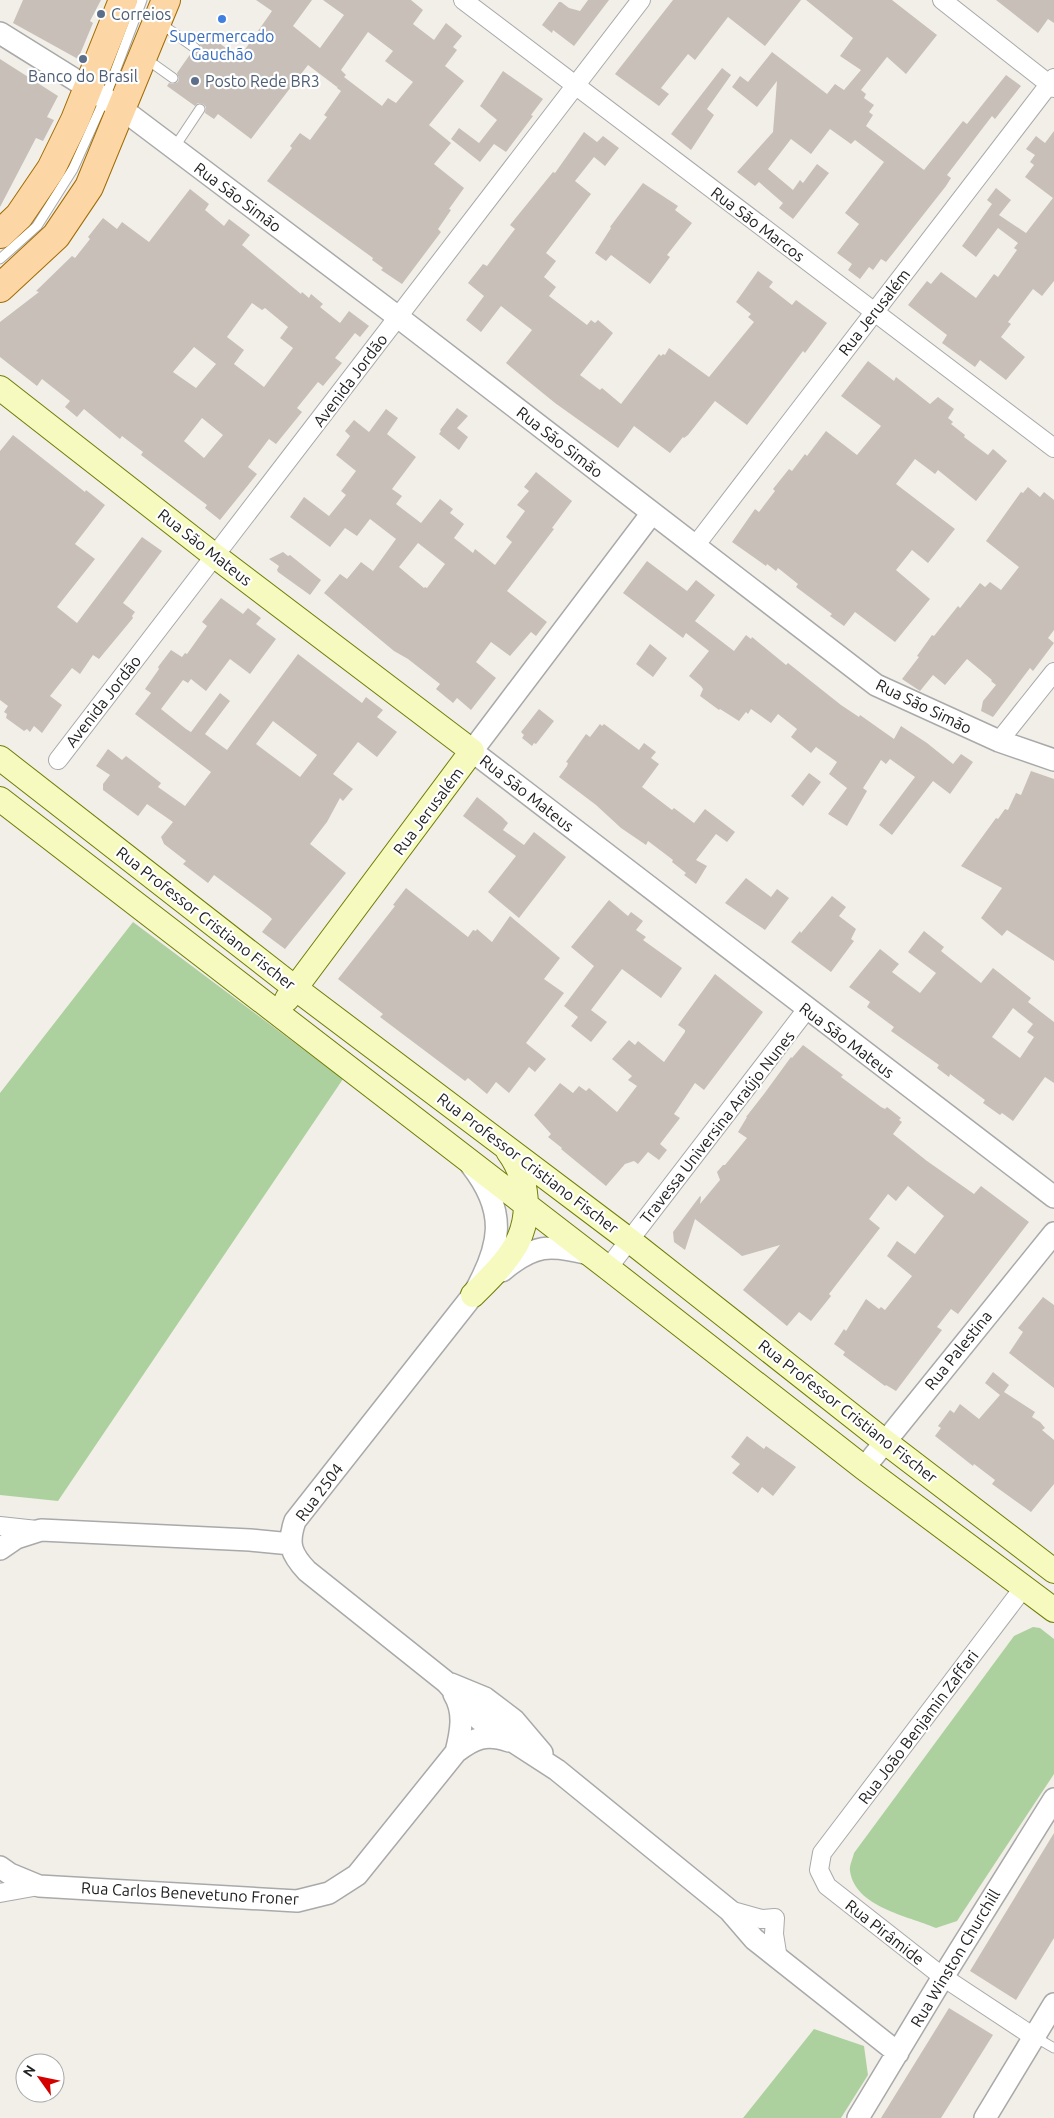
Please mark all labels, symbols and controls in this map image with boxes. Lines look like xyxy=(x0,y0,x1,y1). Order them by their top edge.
place label: Correios xyxy=(111,5,171,23)
marker: Correios xyxy=(95,8,107,20)
marker: Supermercado Gauchão xyxy=(216,13,228,25)
place label: Supermercado Gauchão xyxy=(170,27,274,63)
marker: Banco do Brasil xyxy=(77,53,89,65)
place label: Banco do Brasil xyxy=(28,67,138,85)
place label: Posto Rede BR3 xyxy=(205,72,320,90)
marker: Posto Rede BR3 xyxy=(189,75,201,87)
street label: Rua São Simão xyxy=(191,158,285,236)
street label: Rua São Marcos xyxy=(708,183,808,265)
street label: Rua Jerusalém xyxy=(835,265,913,359)
street label: Avenida Jordão xyxy=(309,330,391,430)
street label: Rua São Simão xyxy=(513,403,607,481)
street label: Rua São Mateus xyxy=(155,505,255,589)
street label: Avenida Jordão xyxy=(62,652,144,750)
street label: Rua São Simão xyxy=(873,675,975,737)
street label: Rua São Mateus xyxy=(477,751,577,835)
street label: Rua Jerusalém xyxy=(389,764,467,858)
street label: Rua Professor Cristiano Fischer xyxy=(113,843,299,993)
street label: Rua São Mateus xyxy=(796,999,898,1082)
street label: Travessa Universina Araújo Nunes xyxy=(636,1027,798,1227)
street label: Rua Professor Cristiano Fischer xyxy=(434,1089,622,1237)
street label: Rua Palestina xyxy=(921,1307,995,1393)
street label: Rua Professor Cristiano Fischer xyxy=(755,1336,941,1486)
street label: Rua 2504 xyxy=(292,1460,346,1524)
street label: Rua João Benjamin Zaffari xyxy=(854,1647,982,1807)
street label: Rua Carlos Benevetuno Froner xyxy=(81,1878,299,1908)
street label: Rua Winston Churchill xyxy=(907,1886,1003,2030)
street label: Rua Pirâmide xyxy=(842,1896,928,1968)
north arrow xyxy=(15,2053,65,2103)
text: N xyxy=(20,2062,39,2080)

